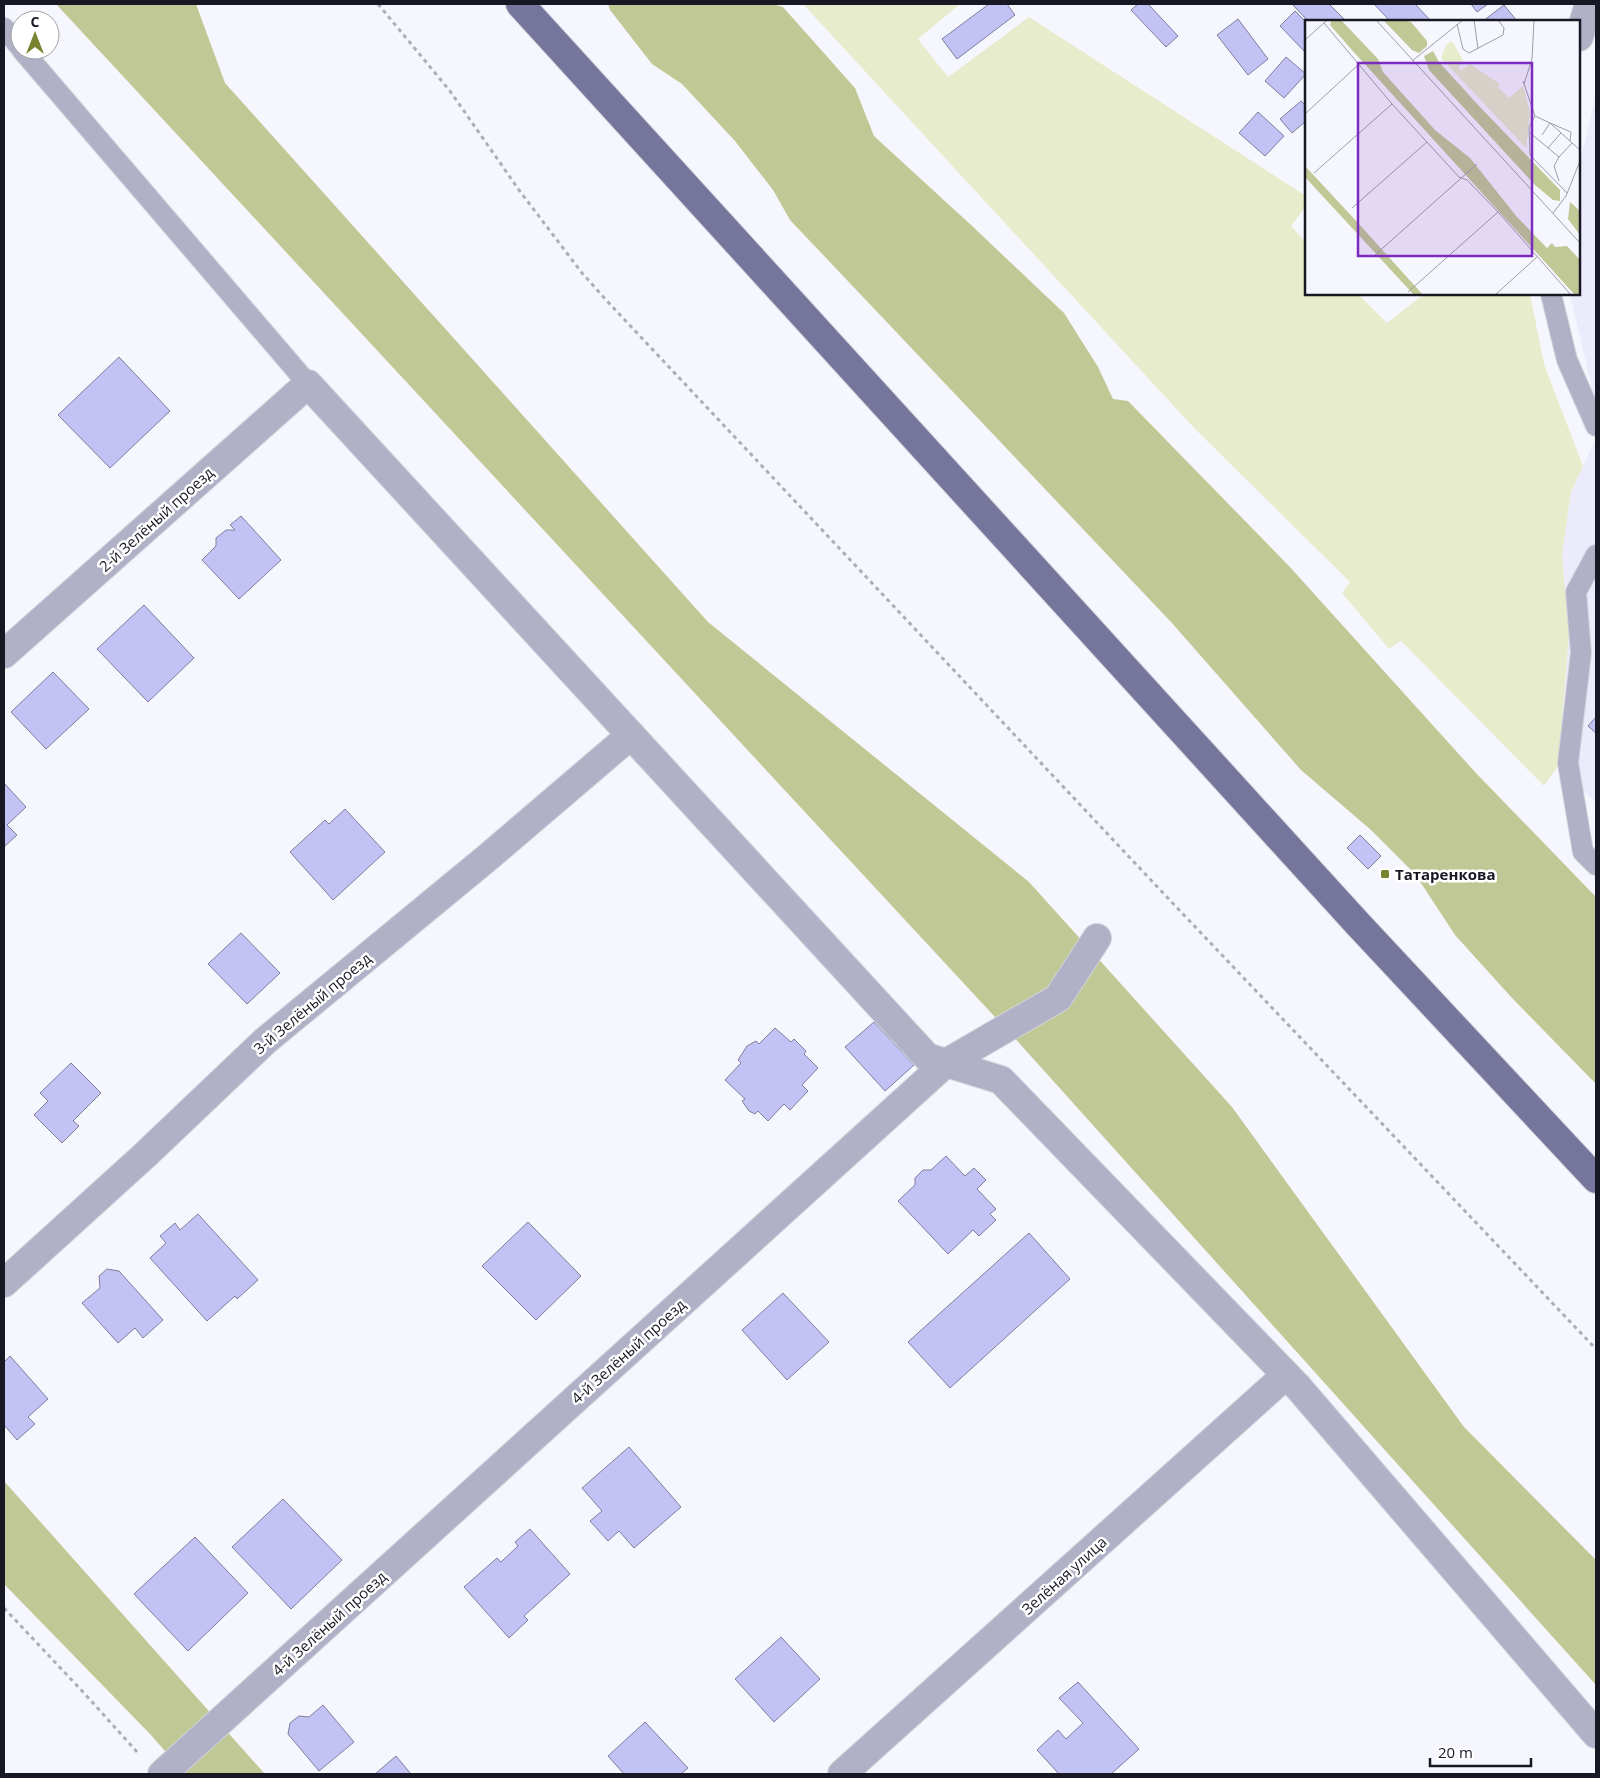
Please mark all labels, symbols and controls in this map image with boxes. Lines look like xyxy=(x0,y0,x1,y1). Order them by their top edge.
north arrow xyxy=(10,10,60,60)
text: С xyxy=(31,12,40,31)
inset map xyxy=(1305,20,1580,295)
street label: 2-й Зелёный проезд xyxy=(95,462,218,576)
place label: Татаренкова xyxy=(1395,864,1495,884)
marker: Татаренкова xyxy=(1379,868,1391,880)
street label: 3-й Зелёный проезд xyxy=(249,948,375,1058)
street label: 4-й Зелёный проезд xyxy=(567,1294,690,1408)
street label: Зелёная улица xyxy=(1017,1532,1111,1618)
street label: 4-й Зелёный проезд xyxy=(268,1566,391,1680)
scale bar xyxy=(1430,1736,1531,1768)
text: 20 m xyxy=(1438,1742,1473,1762)

